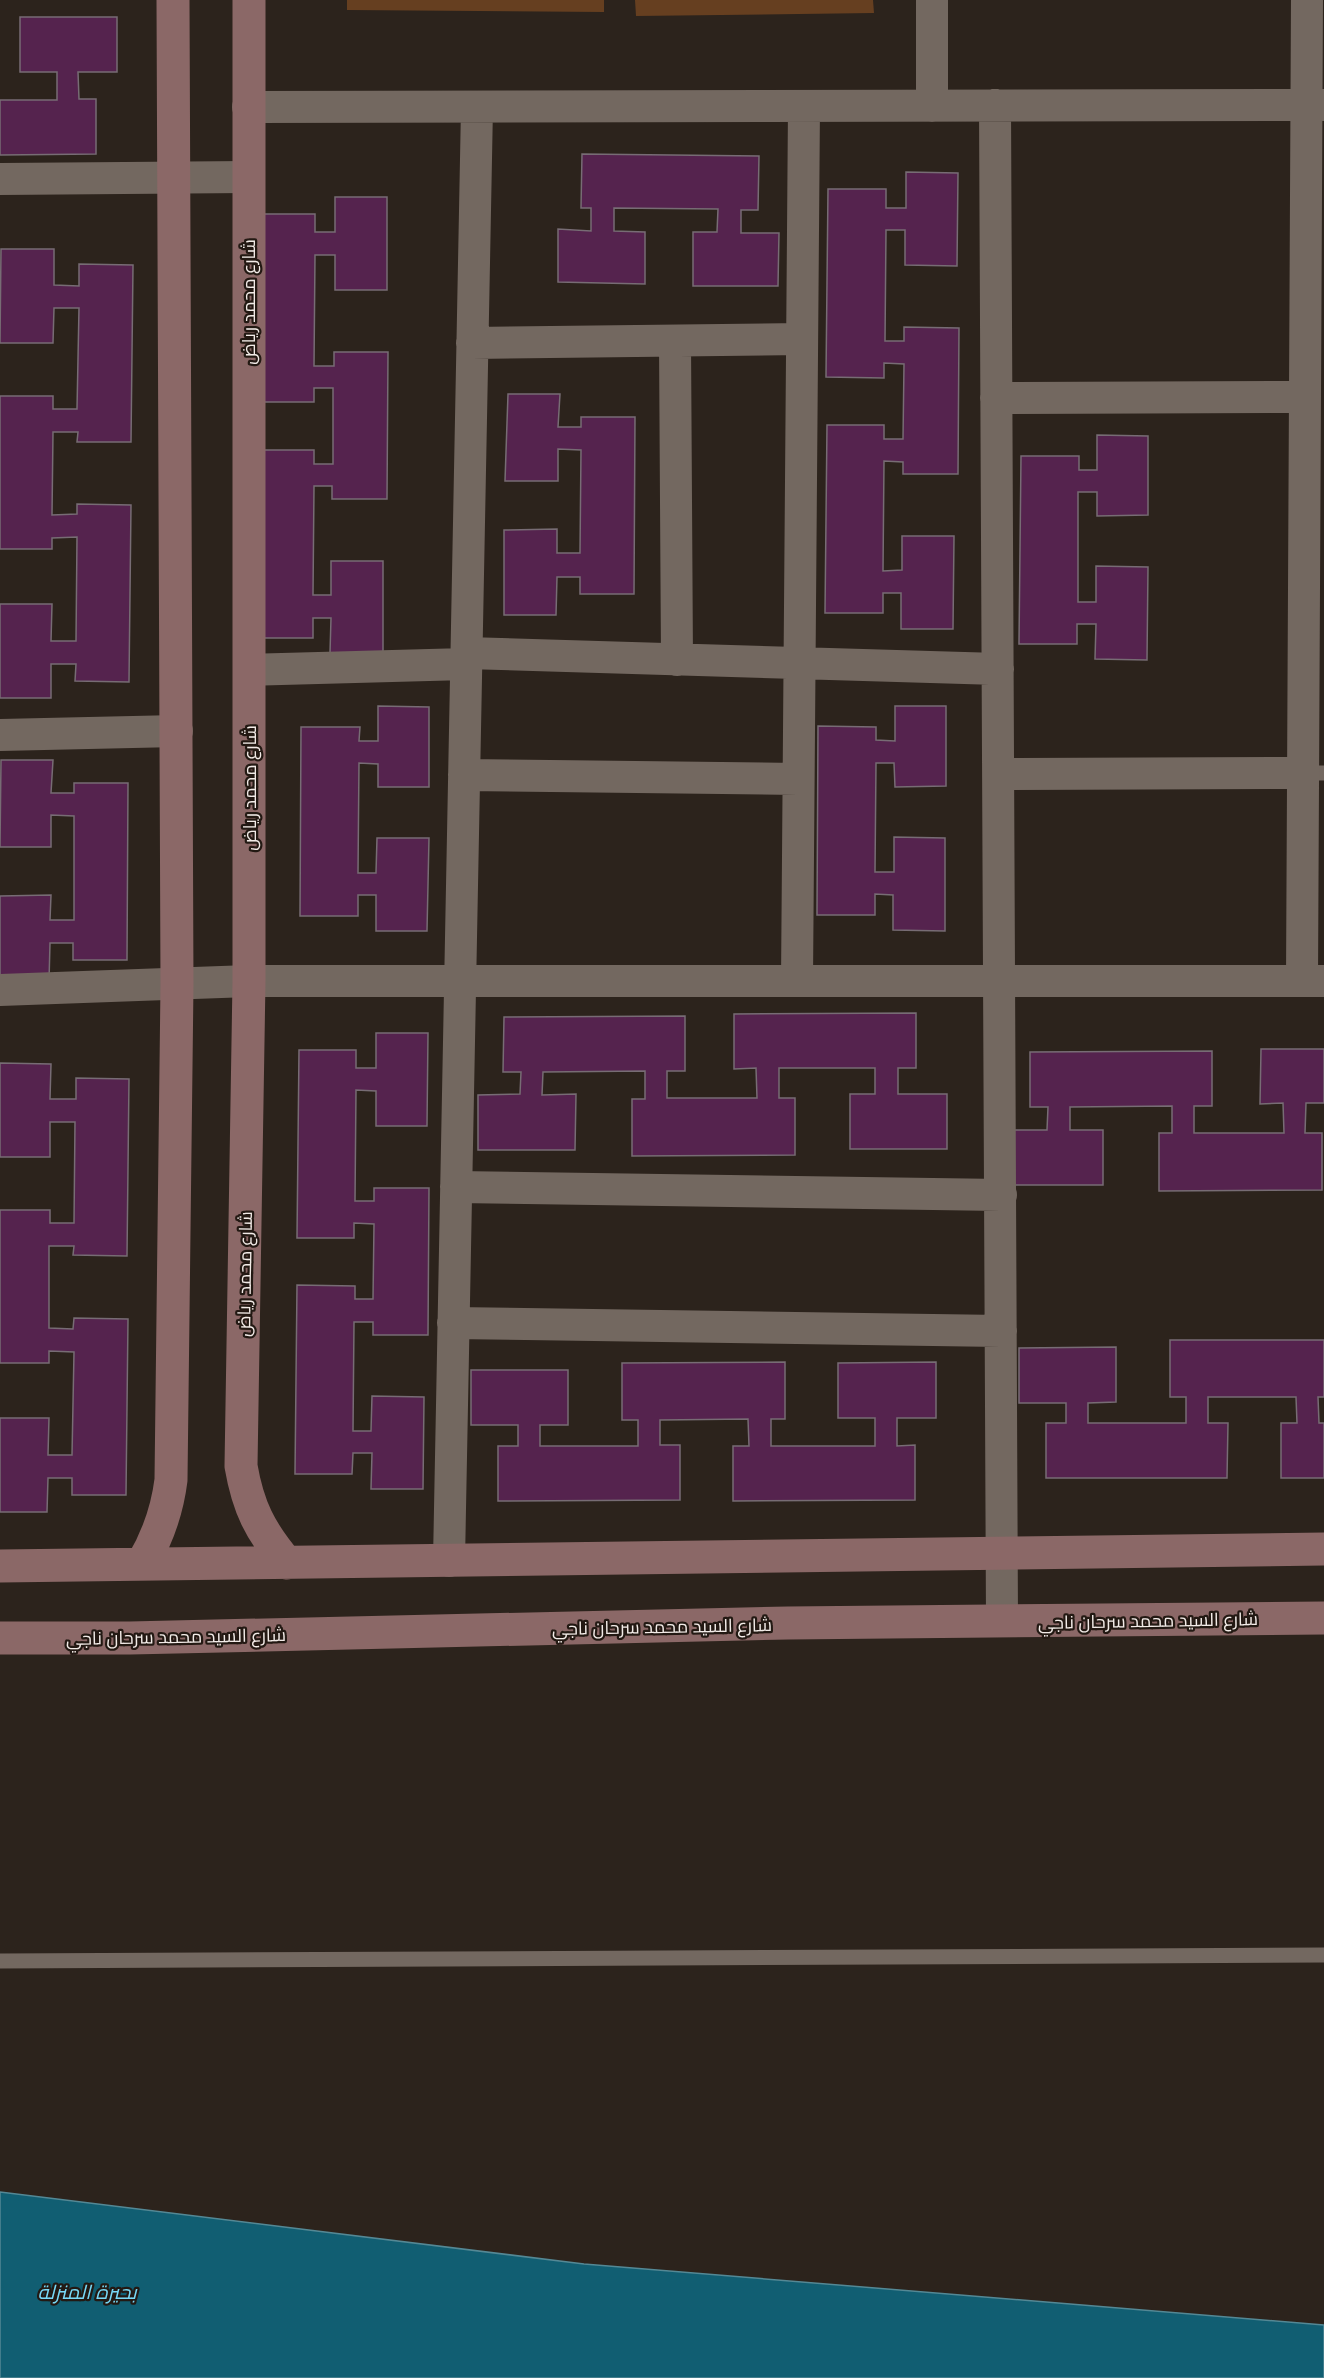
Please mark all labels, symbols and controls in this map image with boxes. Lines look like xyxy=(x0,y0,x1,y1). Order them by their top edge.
street label: شارع محمد رياض xyxy=(236,239,261,365)
street label: شارع محمد رياض xyxy=(237,725,262,851)
street label: شارع محمد رياض xyxy=(231,1211,258,1337)
street label: شارع السيد محمد سرحان ناجي xyxy=(1038,1606,1258,1637)
street label: شارع السيد محمد سرحان ناجي xyxy=(552,1612,772,1643)
street label: شارع السيد محمد سرحان ناجي xyxy=(66,1622,286,1653)
water label: بحيرة المنزلة xyxy=(37,2278,138,2305)

